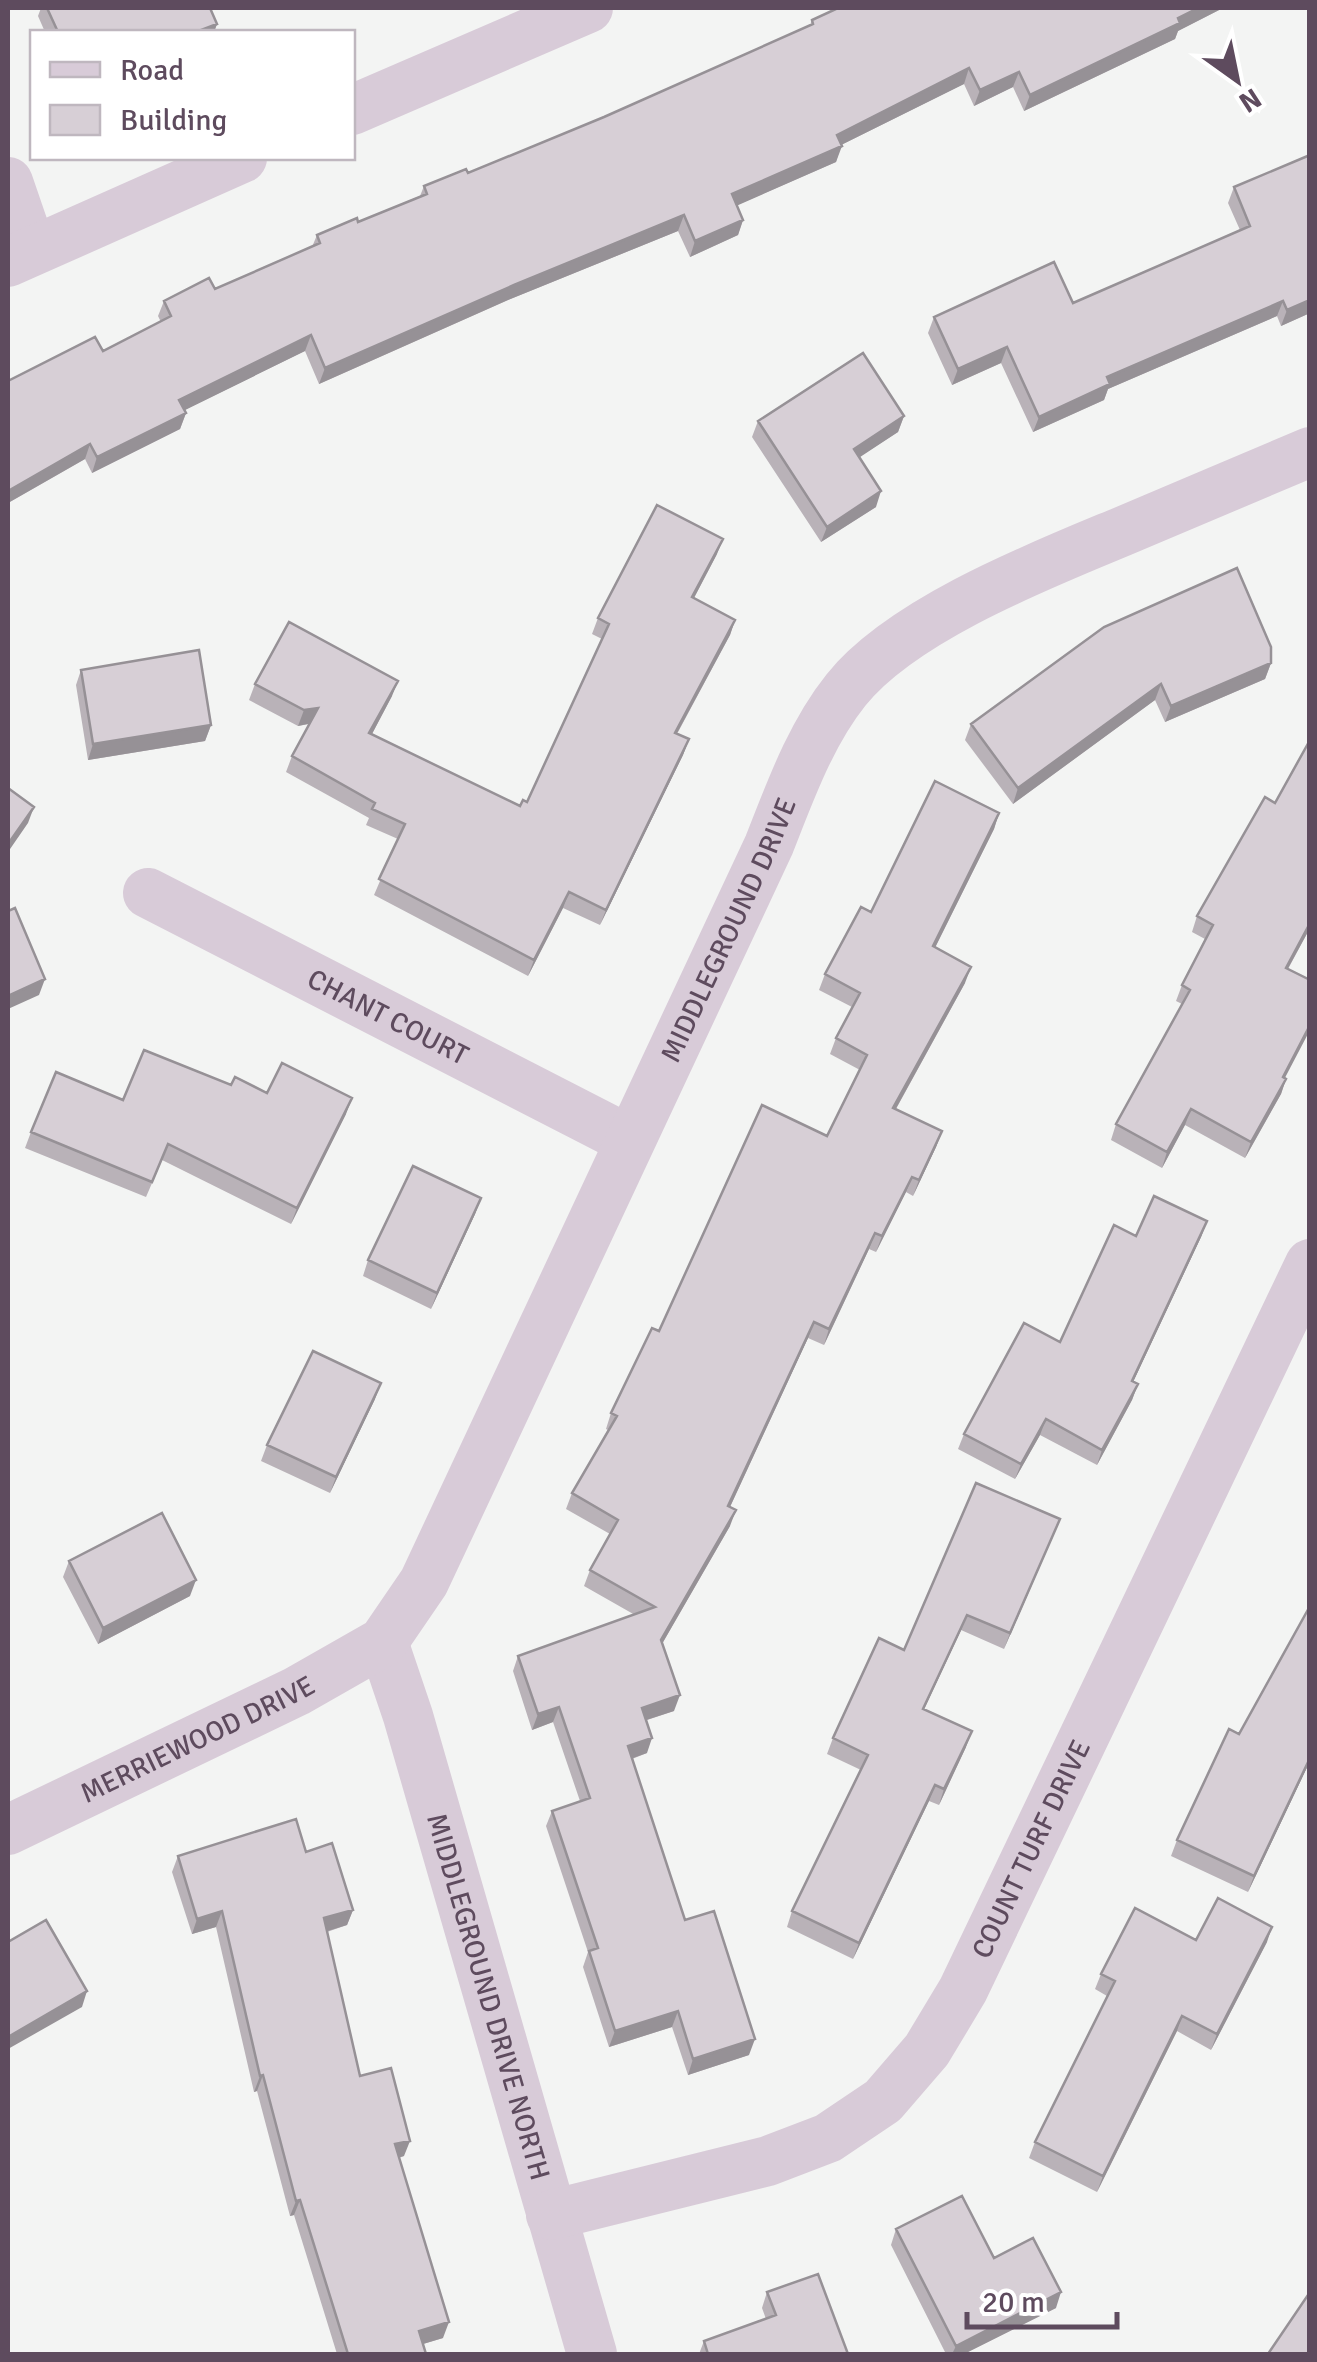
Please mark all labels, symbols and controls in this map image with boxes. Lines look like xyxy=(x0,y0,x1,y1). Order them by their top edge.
legend xyxy=(30,30,355,160)
north arrow xyxy=(1187,30,1287,130)
text: Road xyxy=(120,52,184,89)
text: N xyxy=(1233,81,1268,120)
text: Building xyxy=(120,102,227,139)
street label: MIDDLEGROUND DRIVE xyxy=(654,793,804,1068)
street label: CHANT COURT xyxy=(302,962,474,1073)
street label: MERRIEWOOD DRIVE xyxy=(75,1668,321,1811)
street label: COUNT TURF DRIVE xyxy=(965,1734,1098,1964)
street label: MIDDLEGROUND DRIVE NORTH xyxy=(419,1809,557,2184)
scale bar xyxy=(967,2267,1117,2329)
text: 20 m xyxy=(982,2284,1045,2321)

